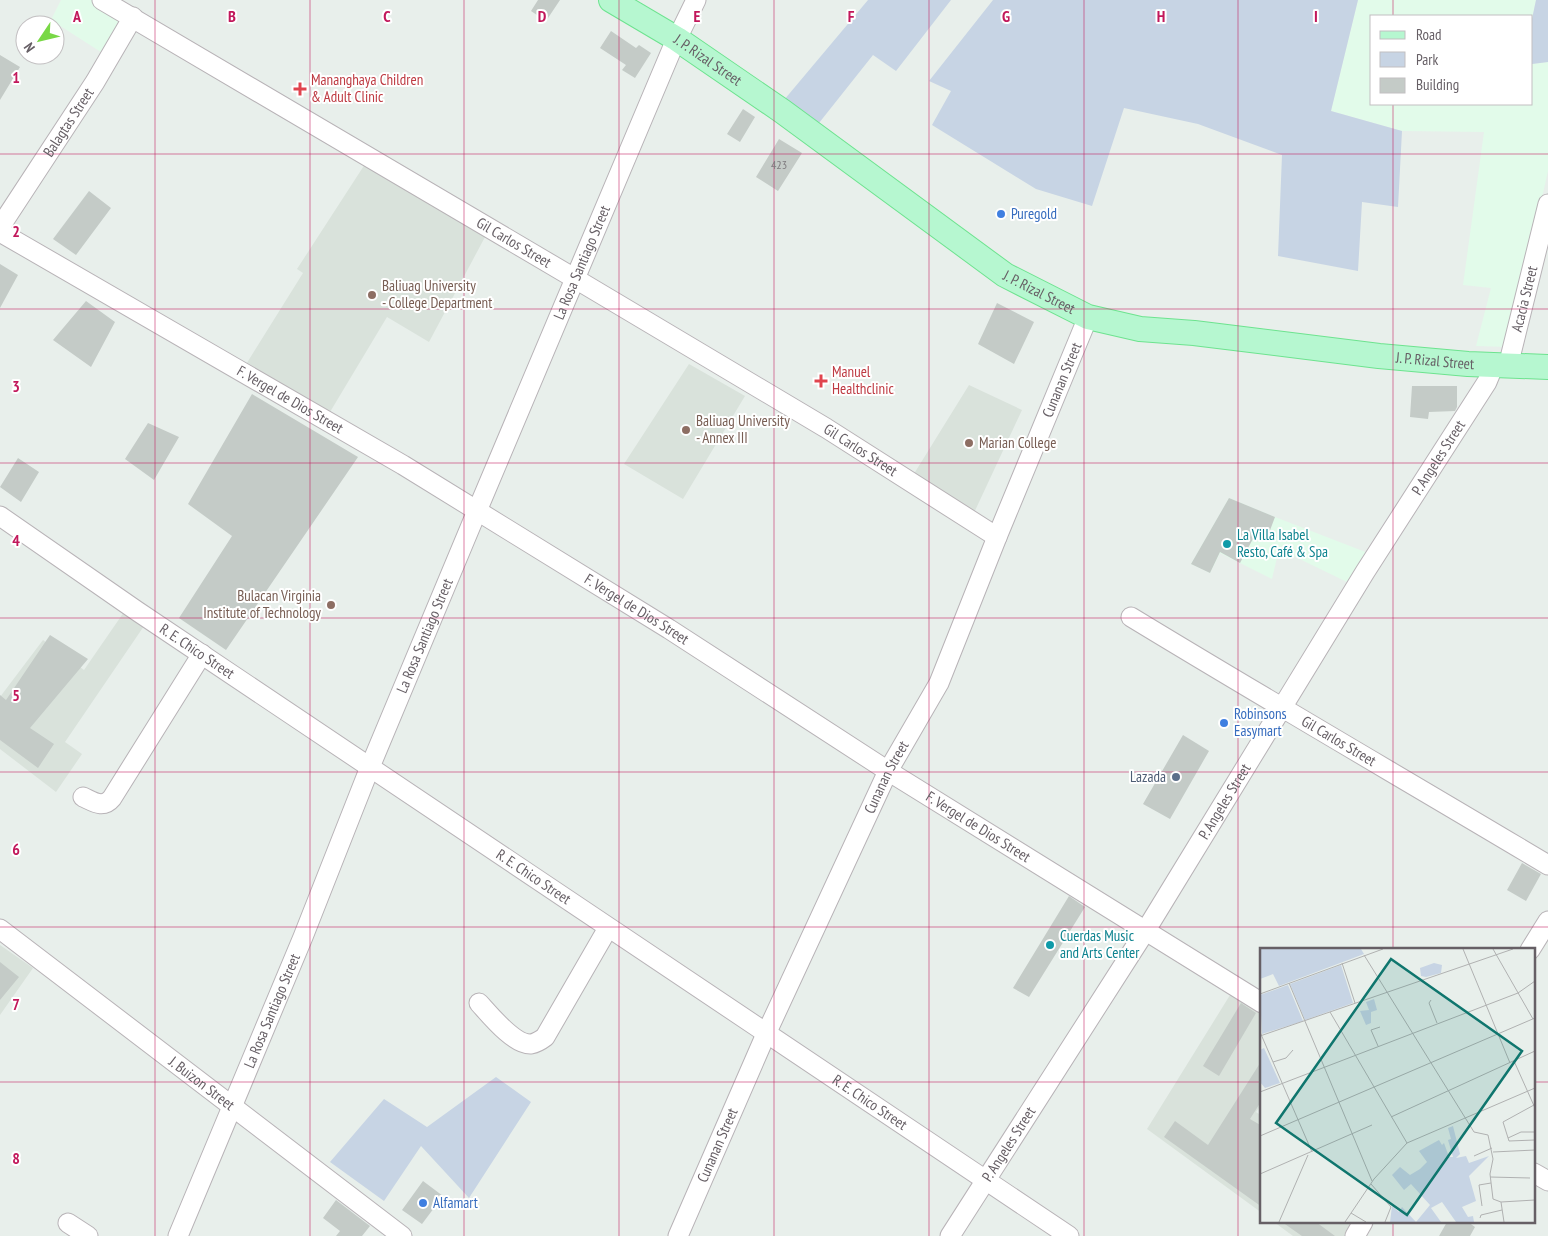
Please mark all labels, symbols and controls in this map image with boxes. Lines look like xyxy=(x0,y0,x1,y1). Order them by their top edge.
text: A xyxy=(72,6,82,26)
text: B xyxy=(228,6,236,26)
text: C xyxy=(383,6,391,26)
text: D xyxy=(538,6,547,26)
text: E xyxy=(694,6,701,26)
text: F xyxy=(848,6,855,26)
text: G xyxy=(1002,6,1010,26)
text: H xyxy=(1157,6,1165,26)
text: I xyxy=(1314,6,1318,26)
north arrow xyxy=(15,15,65,65)
legend xyxy=(1370,15,1533,105)
text: Road xyxy=(1416,25,1442,44)
street label: J. P. Rizal Street xyxy=(670,29,746,90)
text: N xyxy=(20,39,39,56)
text: Park xyxy=(1416,50,1438,69)
text: 1 xyxy=(12,67,20,87)
place label: Mananghaya Children & Adult Clinic xyxy=(311,70,423,106)
text: Building xyxy=(1416,75,1459,94)
marker: Mananghaya Children & Adult Clinic xyxy=(293,82,307,96)
street label: Balagtas Street xyxy=(39,84,98,160)
house number: 423 xyxy=(771,157,787,172)
street label: La Rosa Santiago Street xyxy=(549,202,614,322)
place label: Puregold xyxy=(1011,204,1057,223)
marker: Puregold xyxy=(995,208,1007,220)
street label: Gil Carlos Street xyxy=(473,213,555,272)
text: 2 xyxy=(12,221,20,241)
street label: Acacia Street xyxy=(1507,264,1541,334)
street label: J. P. Rizal Street xyxy=(999,265,1079,318)
place label: Baliuag University - College Department xyxy=(382,276,492,312)
marker: Baliuag University - College Department xyxy=(366,289,378,301)
street label: Cunanan Street xyxy=(1038,340,1085,420)
street label: J. P. Rizal Street xyxy=(1394,347,1474,373)
street label: F. Vergel de Dios Street xyxy=(234,361,347,437)
place label: Manuel Healthclinic xyxy=(832,362,894,398)
marker: Manuel Healthclinic xyxy=(814,374,828,388)
text: 3 xyxy=(12,376,20,396)
place label: Baliuag University - Annex III xyxy=(696,411,790,447)
street label: P. Angeles Street xyxy=(1407,416,1469,498)
street label: Gil Carlos Street xyxy=(820,419,901,480)
marker: Baliuag University - Annex III xyxy=(680,424,692,436)
place label: Marian College xyxy=(979,433,1056,452)
marker: Marian College xyxy=(963,437,975,449)
place label: La Villa Isabel Resto, Café & Spa xyxy=(1237,525,1328,561)
text: 4 xyxy=(12,530,20,550)
marker: La Villa Isabel Resto, Café & Spa xyxy=(1221,538,1233,550)
street label: F. Vergel de Dios Street xyxy=(581,569,693,648)
street label: La Rosa Santiago Street xyxy=(392,576,457,696)
place label: Bulacan Virginia Institute of Technology xyxy=(203,586,321,622)
marker: Bulacan Virginia Institute of Technology xyxy=(325,599,337,611)
street label: R. E. Chico Street xyxy=(156,619,238,683)
text: 5 xyxy=(12,685,20,705)
place label: Robinsons Easymart xyxy=(1234,704,1287,740)
street label: Gil Carlos Street xyxy=(1298,711,1380,770)
marker: Robinsons Easymart xyxy=(1218,717,1230,729)
street label: Cunanan Street xyxy=(860,737,913,816)
street label: P. Angeles Street xyxy=(1194,760,1254,843)
place label: Lazada xyxy=(1130,767,1166,786)
marker: Lazada xyxy=(1170,771,1182,783)
street label: F. Vergel de Dios Street xyxy=(923,787,1034,866)
text: 6 xyxy=(12,839,20,859)
street label: R. E. Chico Street xyxy=(493,845,575,908)
place label: Cuerdas Music and Arts Center xyxy=(1060,926,1140,962)
marker: Cuerdas Music and Arts Center xyxy=(1044,939,1056,951)
inset map xyxy=(1260,948,1536,1224)
street label: La Rosa Santiago Street xyxy=(239,951,304,1071)
text: 7 xyxy=(12,994,20,1014)
street label: J. Buizon Street xyxy=(164,1051,239,1114)
street label: R. E. Chico Street xyxy=(829,1070,911,1134)
street label: P. Angeles Street xyxy=(977,1103,1039,1185)
street label: Cunanan Street xyxy=(693,1105,742,1185)
text: 8 xyxy=(12,1148,20,1168)
place label: Alfamart xyxy=(433,1193,478,1212)
marker: Alfamart xyxy=(417,1197,429,1209)

